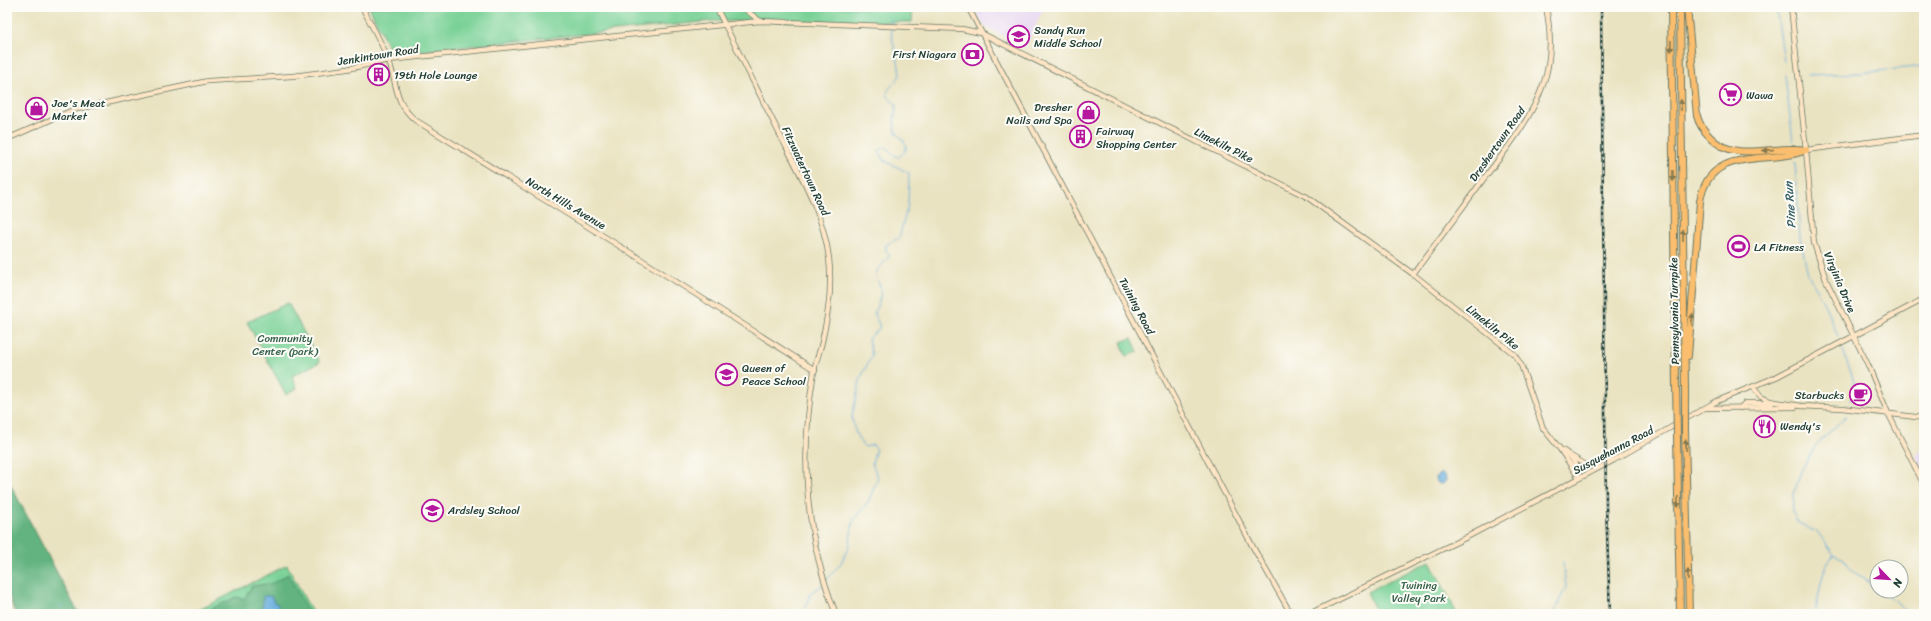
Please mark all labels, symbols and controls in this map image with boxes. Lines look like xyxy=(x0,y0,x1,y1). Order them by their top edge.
place label: Sandy Run Middle School xyxy=(1034,21,1102,53)
school or university icon: Sandy Run Middle School xyxy=(1005,23,1031,49)
street label: Jenkintown Road xyxy=(335,40,421,71)
one-way arrow xyxy=(1668,40,1674,53)
bank icon: First Niagara xyxy=(959,41,985,67)
place label: First Niagara xyxy=(893,45,956,64)
building icon: 19th Hole Lounge xyxy=(366,62,392,88)
place label: 19th Hole Lounge xyxy=(394,66,478,85)
supermarket icon: Wawa xyxy=(1718,82,1744,108)
place label: Wawa xyxy=(1746,86,1774,105)
place label: Joe's Meat Market xyxy=(51,94,106,126)
shop icon: Joe's Meat Market xyxy=(24,96,50,122)
place label: Dresher Nails and Spa xyxy=(1006,98,1073,130)
one-way arrow xyxy=(1678,98,1684,111)
shop icon: Dresher Nails and Spa xyxy=(1075,100,1101,126)
street label: Dreshertown Road xyxy=(1464,102,1531,186)
place label: Fairway Shopping Center xyxy=(1096,122,1178,154)
street label: Limekiln Pike xyxy=(1191,122,1257,169)
street label: Fitzwatertown Road xyxy=(776,123,835,220)
building icon: Fairway Shopping Center xyxy=(1068,124,1094,150)
one-way arrow xyxy=(1762,147,1774,153)
one-way arrow xyxy=(1670,170,1676,183)
street label: North Hills Avenue xyxy=(522,172,610,235)
water label: Pine Run xyxy=(1777,179,1803,229)
one-way arrow xyxy=(1680,228,1686,241)
sports icon: LA Fitness xyxy=(1726,234,1752,260)
place label: LA Fitness xyxy=(1754,238,1805,257)
street label: Virginia Drive xyxy=(1818,249,1861,316)
street label: Pennsylvania Turnpike xyxy=(1664,257,1685,365)
street label: Twining Road xyxy=(1113,274,1160,339)
street label: Limekiln Pike xyxy=(1462,300,1524,355)
one-way arrow xyxy=(1688,313,1695,325)
park label: Community Center (park) xyxy=(252,329,319,361)
place label: Queen of Peace School xyxy=(742,359,807,391)
school or university icon: Queen of Peace School xyxy=(713,361,739,387)
cafe icon: Starbucks xyxy=(1847,382,1873,408)
place label: Starbucks xyxy=(1795,386,1844,405)
restaurant icon: Wendy's xyxy=(1751,413,1777,439)
place label: Wendy's xyxy=(1780,417,1822,436)
street label: Susquehanna Road xyxy=(1569,421,1658,480)
one-way arrow xyxy=(1683,438,1689,451)
one-way arrow xyxy=(1675,496,1681,509)
school or university icon: Ardsley School xyxy=(419,497,445,523)
place label: Ardsley School xyxy=(447,501,521,520)
north arrow xyxy=(1869,559,1909,599)
one-way arrow xyxy=(1685,568,1691,581)
text: N xyxy=(1887,575,1908,591)
park label: Twining Valley Park xyxy=(1392,576,1446,608)

